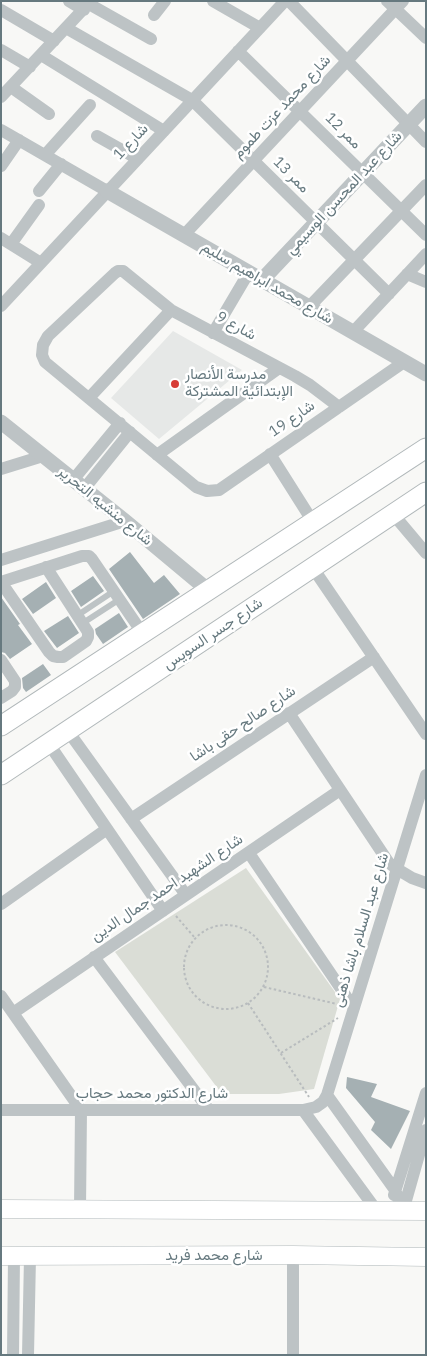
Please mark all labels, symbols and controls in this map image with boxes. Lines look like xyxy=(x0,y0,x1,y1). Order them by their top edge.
street label: شارع محمد عزت طموم xyxy=(229,51,335,163)
street label: ممر 12 xyxy=(321,109,365,153)
street label: شارع 1 xyxy=(110,120,152,164)
street label: شارع عبد المحسن الوسيمي xyxy=(282,128,406,258)
street label: ممر 13 xyxy=(269,153,313,197)
street label: شارع محمد ابراهيم سليم xyxy=(198,238,336,328)
street label: شارع 9 xyxy=(213,308,259,344)
place label: مدرسة الأنصار الإبتدائية المشتركة xyxy=(185,366,293,401)
marker: مدرسة الأنصار الإبتدائية المشتركة xyxy=(169,378,181,390)
street label: شارع 19 xyxy=(266,397,318,441)
street label: شارع منشيه التحرير xyxy=(54,462,156,550)
street label: شارع جسر السويس xyxy=(160,594,266,674)
street label: شارع صالح حقى باشا xyxy=(187,682,299,766)
street label: شارع الشهيد احمد جمال الدين xyxy=(87,830,247,946)
street label: شارع عبد السلام باشا ذهنى xyxy=(329,851,393,1009)
street label: شارع الدكتور محمد حجاب xyxy=(76,1085,228,1103)
street label: شارع محمد فريد xyxy=(165,1247,263,1265)

